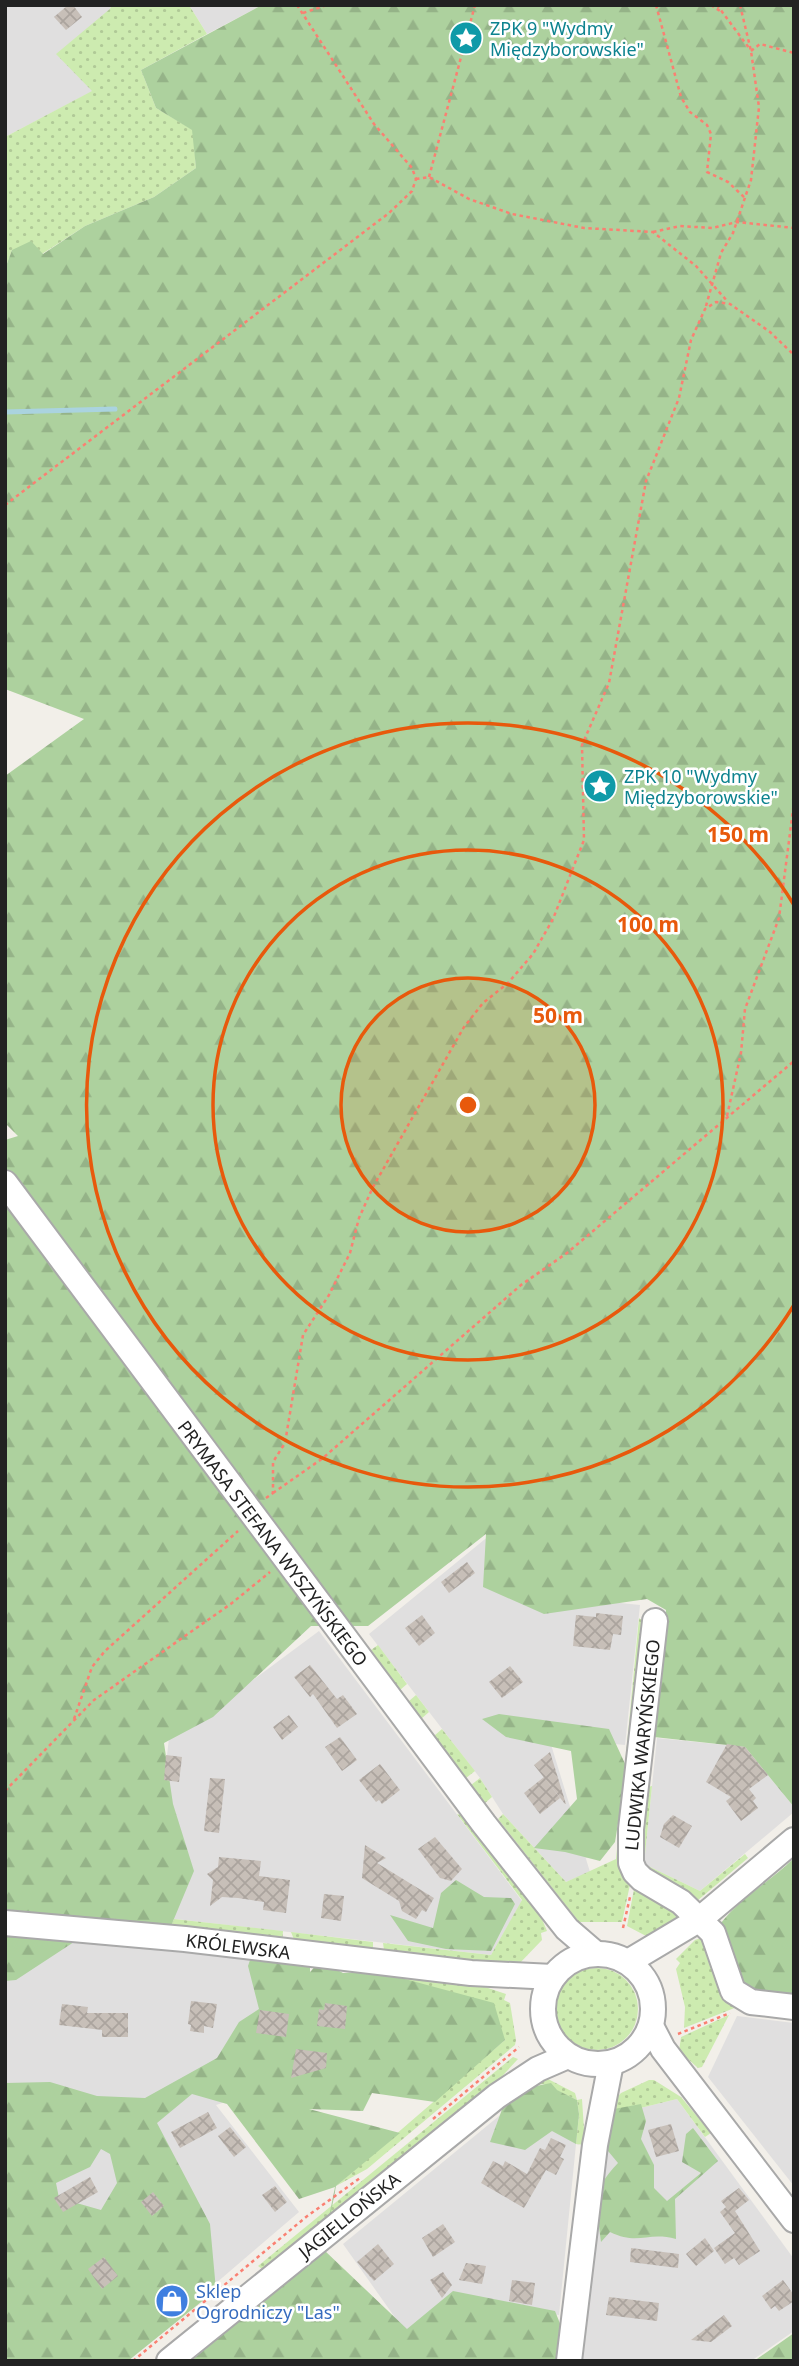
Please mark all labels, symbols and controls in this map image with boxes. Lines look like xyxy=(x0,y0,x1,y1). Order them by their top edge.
place label: ZPK 9 "Wydmy Międzyborowskie" xyxy=(490,16,644,61)
place icon: ZPK 9 "Wydmy Międzyborowskie" xyxy=(447,19,485,57)
place label: ZPK 10 "Wydmy Międzyborowskie" xyxy=(624,764,778,809)
place icon: ZPK 10 "Wydmy Międzyborowskie" xyxy=(581,767,619,805)
text: 150 m xyxy=(707,820,769,848)
text: 100 m xyxy=(617,910,679,938)
text: 50 m xyxy=(533,1001,583,1029)
centre of rings xyxy=(456,1093,480,1117)
street label: PRYMASA STEFANA WYSZYŃSKIEGO xyxy=(173,1415,373,1671)
street label: LUDWIKA WARYŃSKIEGO xyxy=(619,1638,665,1852)
street label: KRÓLEWSKA xyxy=(184,1928,292,1964)
street label: JAGIELLOŃSKA xyxy=(292,2166,405,2265)
place label: Sklep Ogrodniczy "Las" xyxy=(196,2279,340,2324)
shop icon: Sklep Ogrodniczy "Las" xyxy=(153,2282,191,2320)

